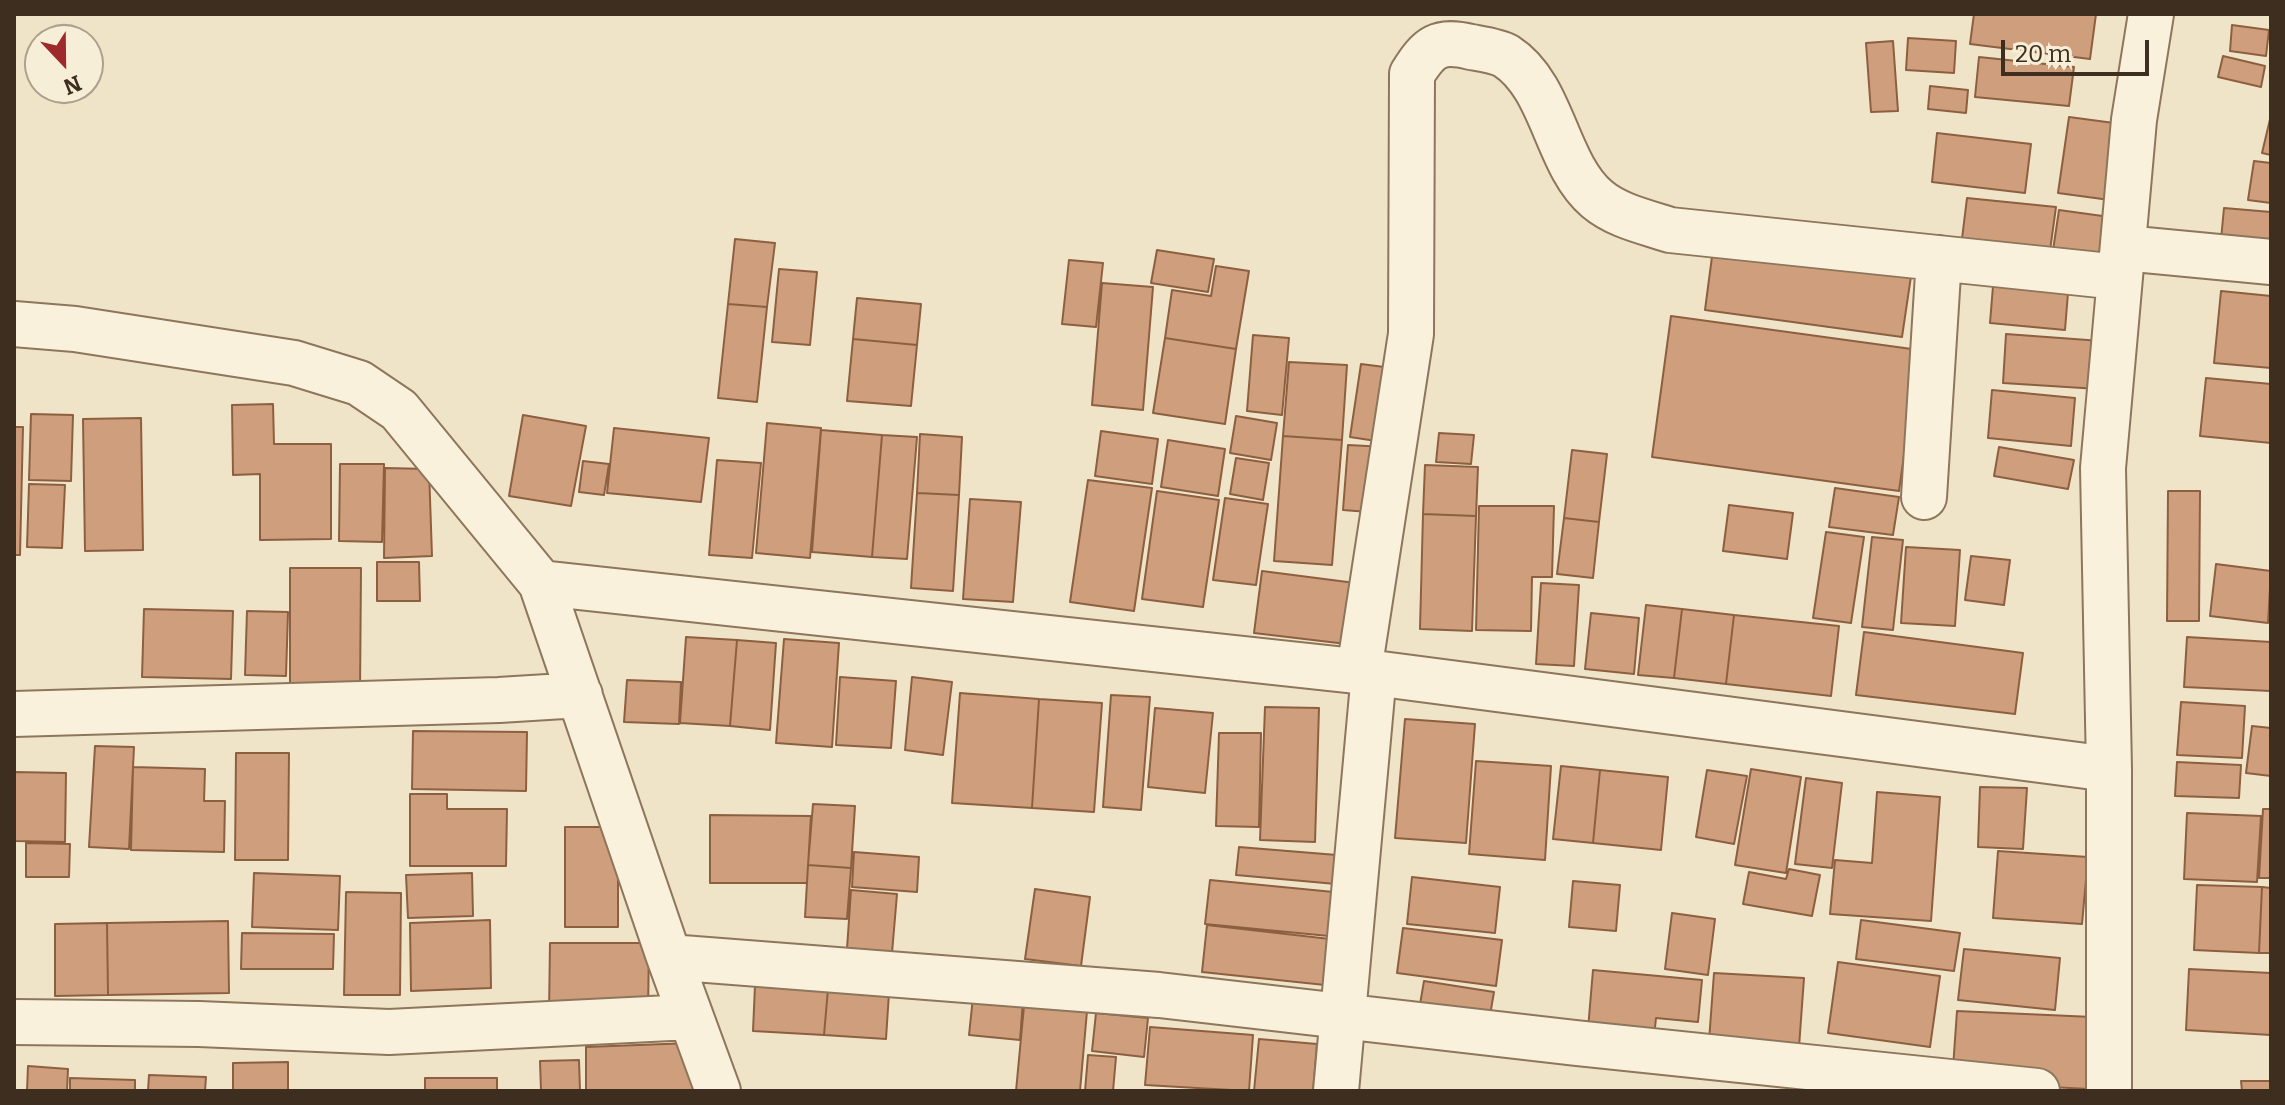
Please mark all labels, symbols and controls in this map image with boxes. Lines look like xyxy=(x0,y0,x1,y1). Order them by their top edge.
north arrow xyxy=(24,24,104,104)
scale bar xyxy=(2005,24,2153,74)
text: 20 m xyxy=(2015,40,2071,68)
text: N xyxy=(60,69,85,101)

